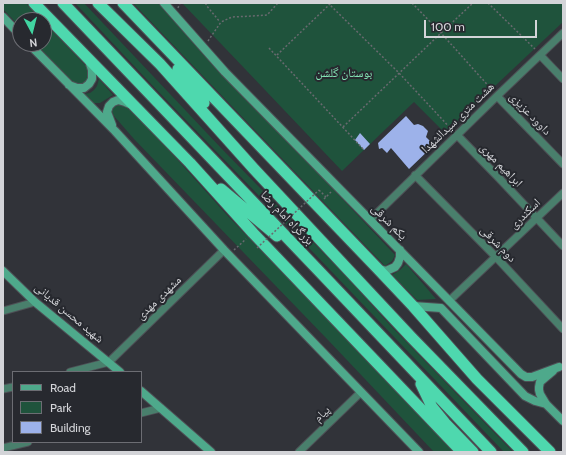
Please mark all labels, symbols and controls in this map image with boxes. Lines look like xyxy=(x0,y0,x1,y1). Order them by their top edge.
north arrow xyxy=(12,12,52,52)
scale bar xyxy=(426,12,539,38)
text: 100 m xyxy=(431,19,465,34)
text: N xyxy=(29,35,38,50)
park label: بوستان گلشن xyxy=(316,66,372,80)
street label: هشت متری سیدالشهدا xyxy=(419,80,497,156)
street label: داوود عزیزی xyxy=(506,90,554,138)
street label: ابراهیم مهری xyxy=(477,140,525,190)
street label: بزرگراه امام رضا xyxy=(257,188,317,248)
street label: اسکندری xyxy=(507,196,543,232)
street label: یکم شرقی xyxy=(368,201,410,243)
street label: دوم شرقی xyxy=(477,223,519,265)
street label: مشهدی مهدی xyxy=(134,273,184,323)
street label: شهید محسن قدیانی xyxy=(32,280,106,346)
legend xyxy=(12,371,142,443)
text: Road xyxy=(50,380,76,395)
text: Park xyxy=(50,400,72,415)
street label: پیام xyxy=(311,403,333,425)
text: Building xyxy=(50,420,91,435)

